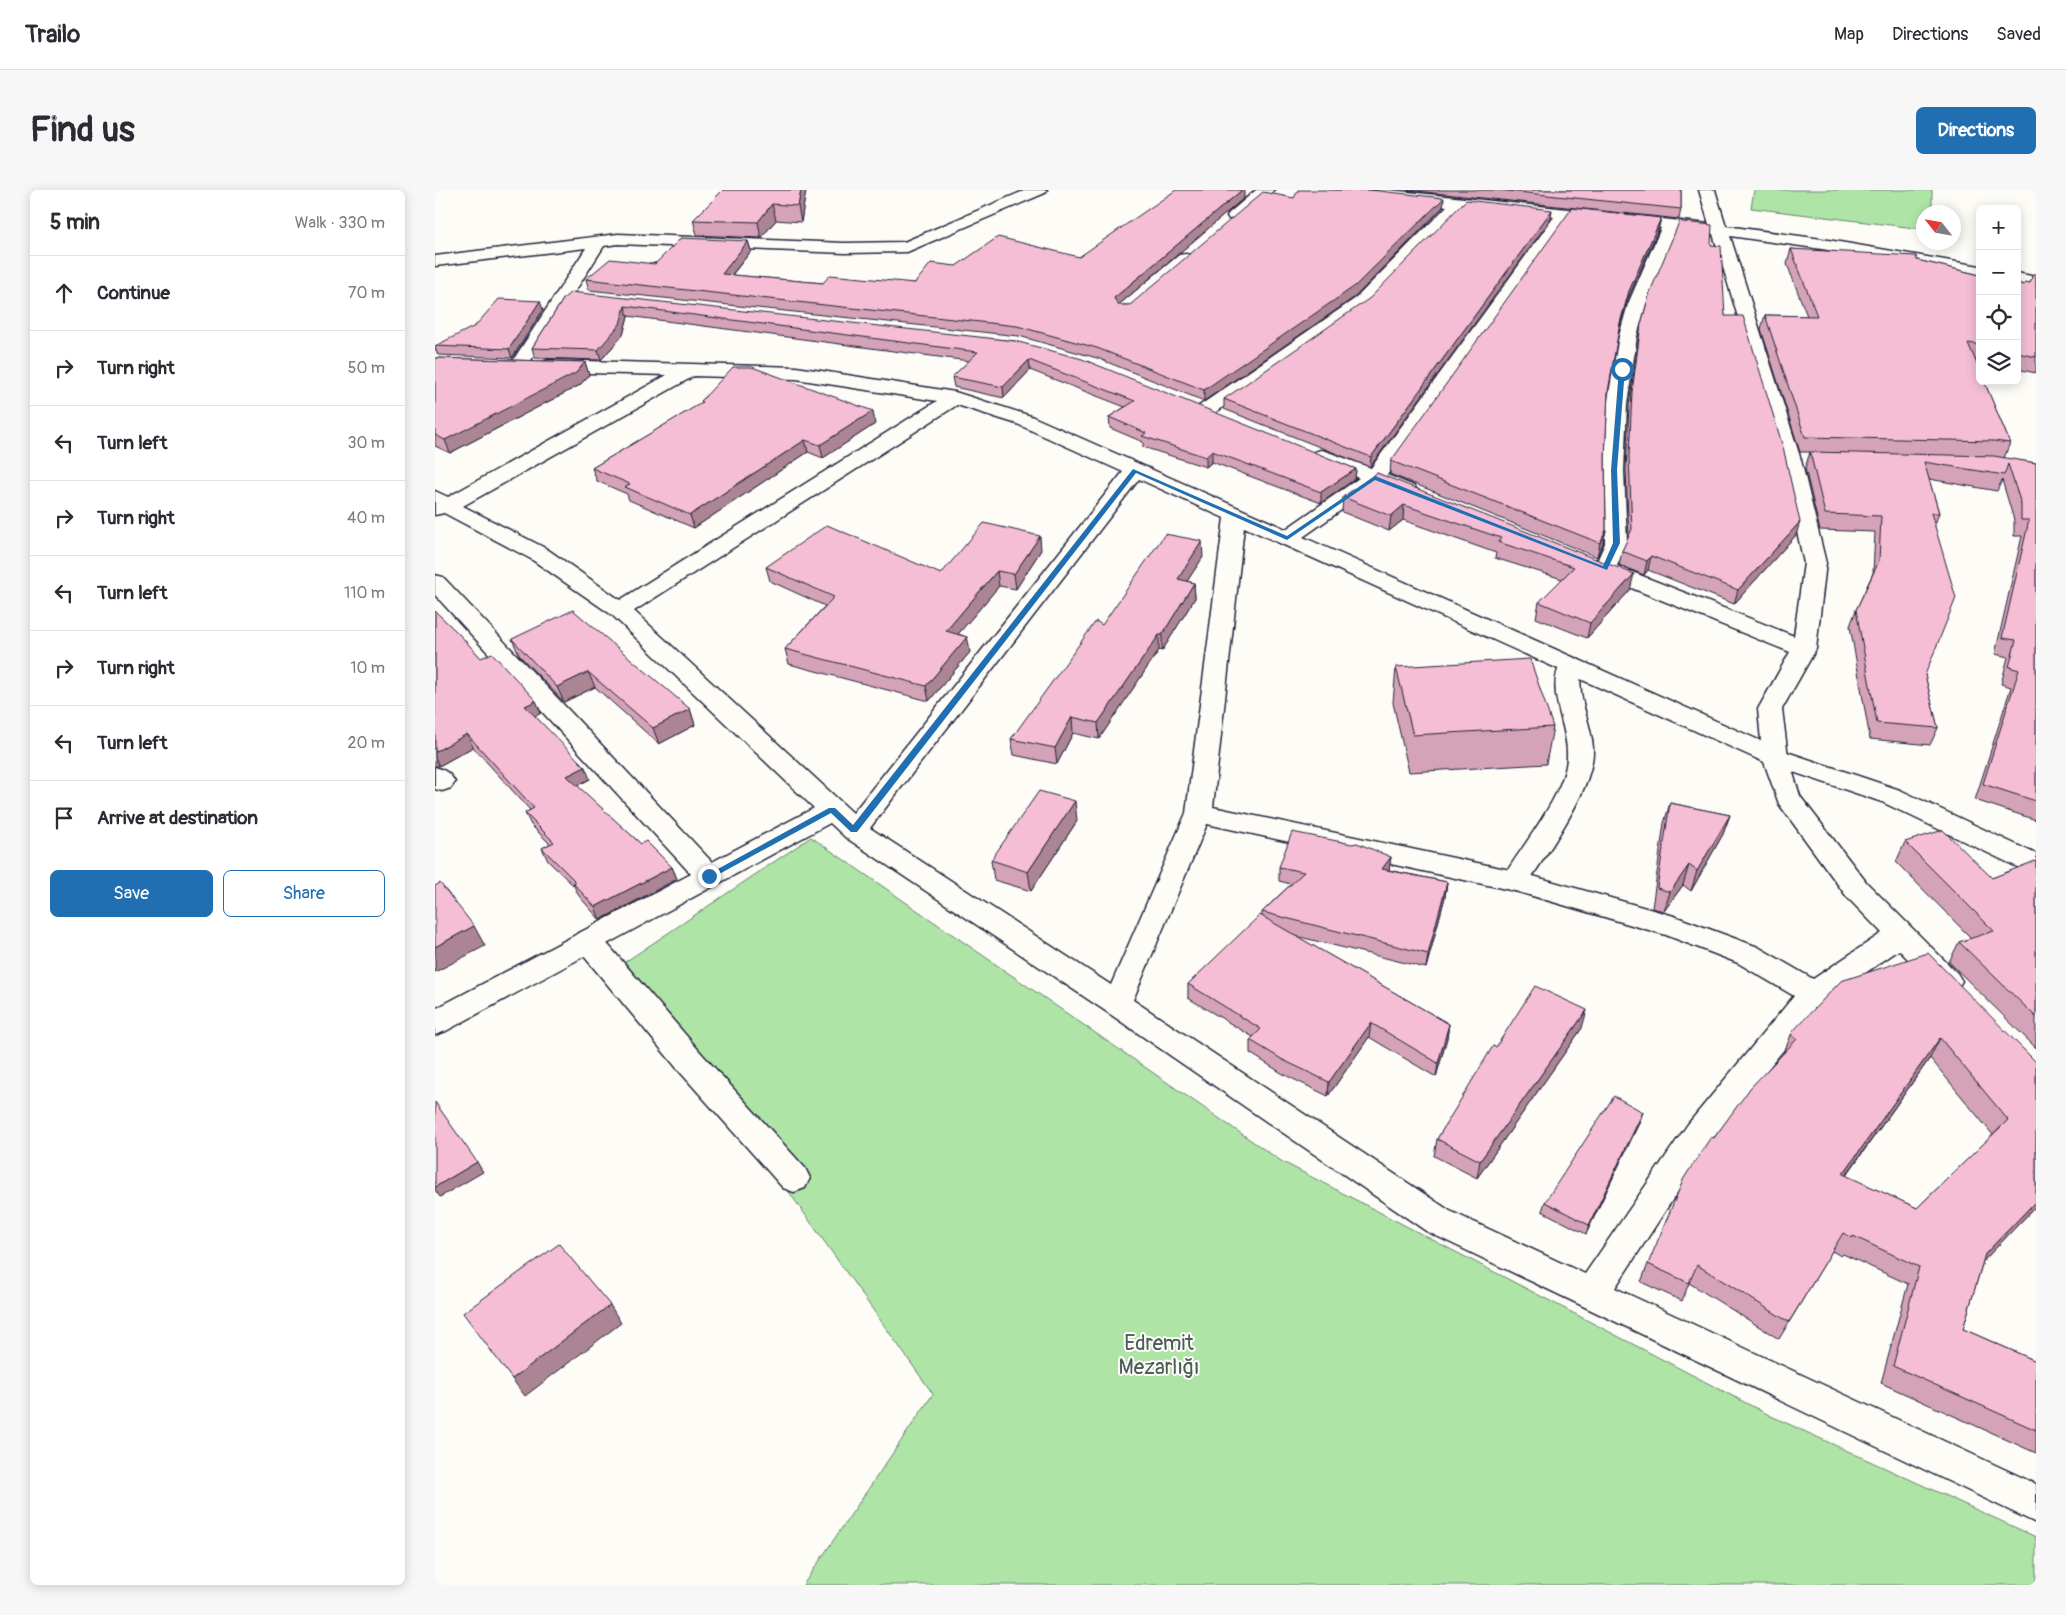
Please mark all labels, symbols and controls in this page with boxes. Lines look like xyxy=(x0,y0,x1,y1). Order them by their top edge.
text: Trailo xyxy=(25,20,80,49)
text: Map xyxy=(1834,23,1864,46)
text: Directions xyxy=(1892,23,1968,46)
text: Saved xyxy=(1996,23,2041,46)
button: Directions xyxy=(1916,107,2036,154)
text: Find us xyxy=(30,108,135,152)
north arrow xyxy=(1916,205,1961,250)
map controls xyxy=(1976,205,2021,385)
button: + xyxy=(1976,205,2021,250)
text: 5 min xyxy=(50,209,100,236)
text: Walk · 330 m xyxy=(295,213,385,233)
button: − xyxy=(1976,250,2021,295)
icon: ahead xyxy=(50,279,78,307)
text: Continue xyxy=(97,281,170,305)
text: 70 m xyxy=(348,283,385,303)
button: locate xyxy=(1976,295,2021,340)
button: layers xyxy=(1976,340,2021,385)
icon: right xyxy=(50,354,78,382)
text: Turn right xyxy=(97,356,175,380)
text: 50 m xyxy=(348,358,385,378)
route start xyxy=(1611,358,1634,381)
icon: left xyxy=(50,429,78,457)
text: Turn left xyxy=(97,431,167,455)
text: 30 m xyxy=(347,433,385,453)
icon: right xyxy=(50,504,78,532)
text: Turn right xyxy=(97,506,175,530)
text: 40 m xyxy=(347,508,385,528)
icon: left xyxy=(50,579,78,607)
text: Turn left xyxy=(97,581,167,605)
text: 110 m xyxy=(344,583,385,603)
icon: right xyxy=(50,654,78,682)
text: Turn right xyxy=(97,656,175,680)
text: 10 m xyxy=(350,658,385,678)
icon: left xyxy=(50,729,78,757)
text: Turn left xyxy=(97,731,167,755)
text: 20 m xyxy=(347,733,385,753)
icon: arrive xyxy=(50,804,78,832)
text: Arrive at destination xyxy=(97,806,258,830)
route end xyxy=(698,865,721,888)
button: Save xyxy=(50,870,213,917)
button: Share xyxy=(223,870,385,917)
park label: Edremit Mezarlığı xyxy=(1119,1330,1199,1381)

